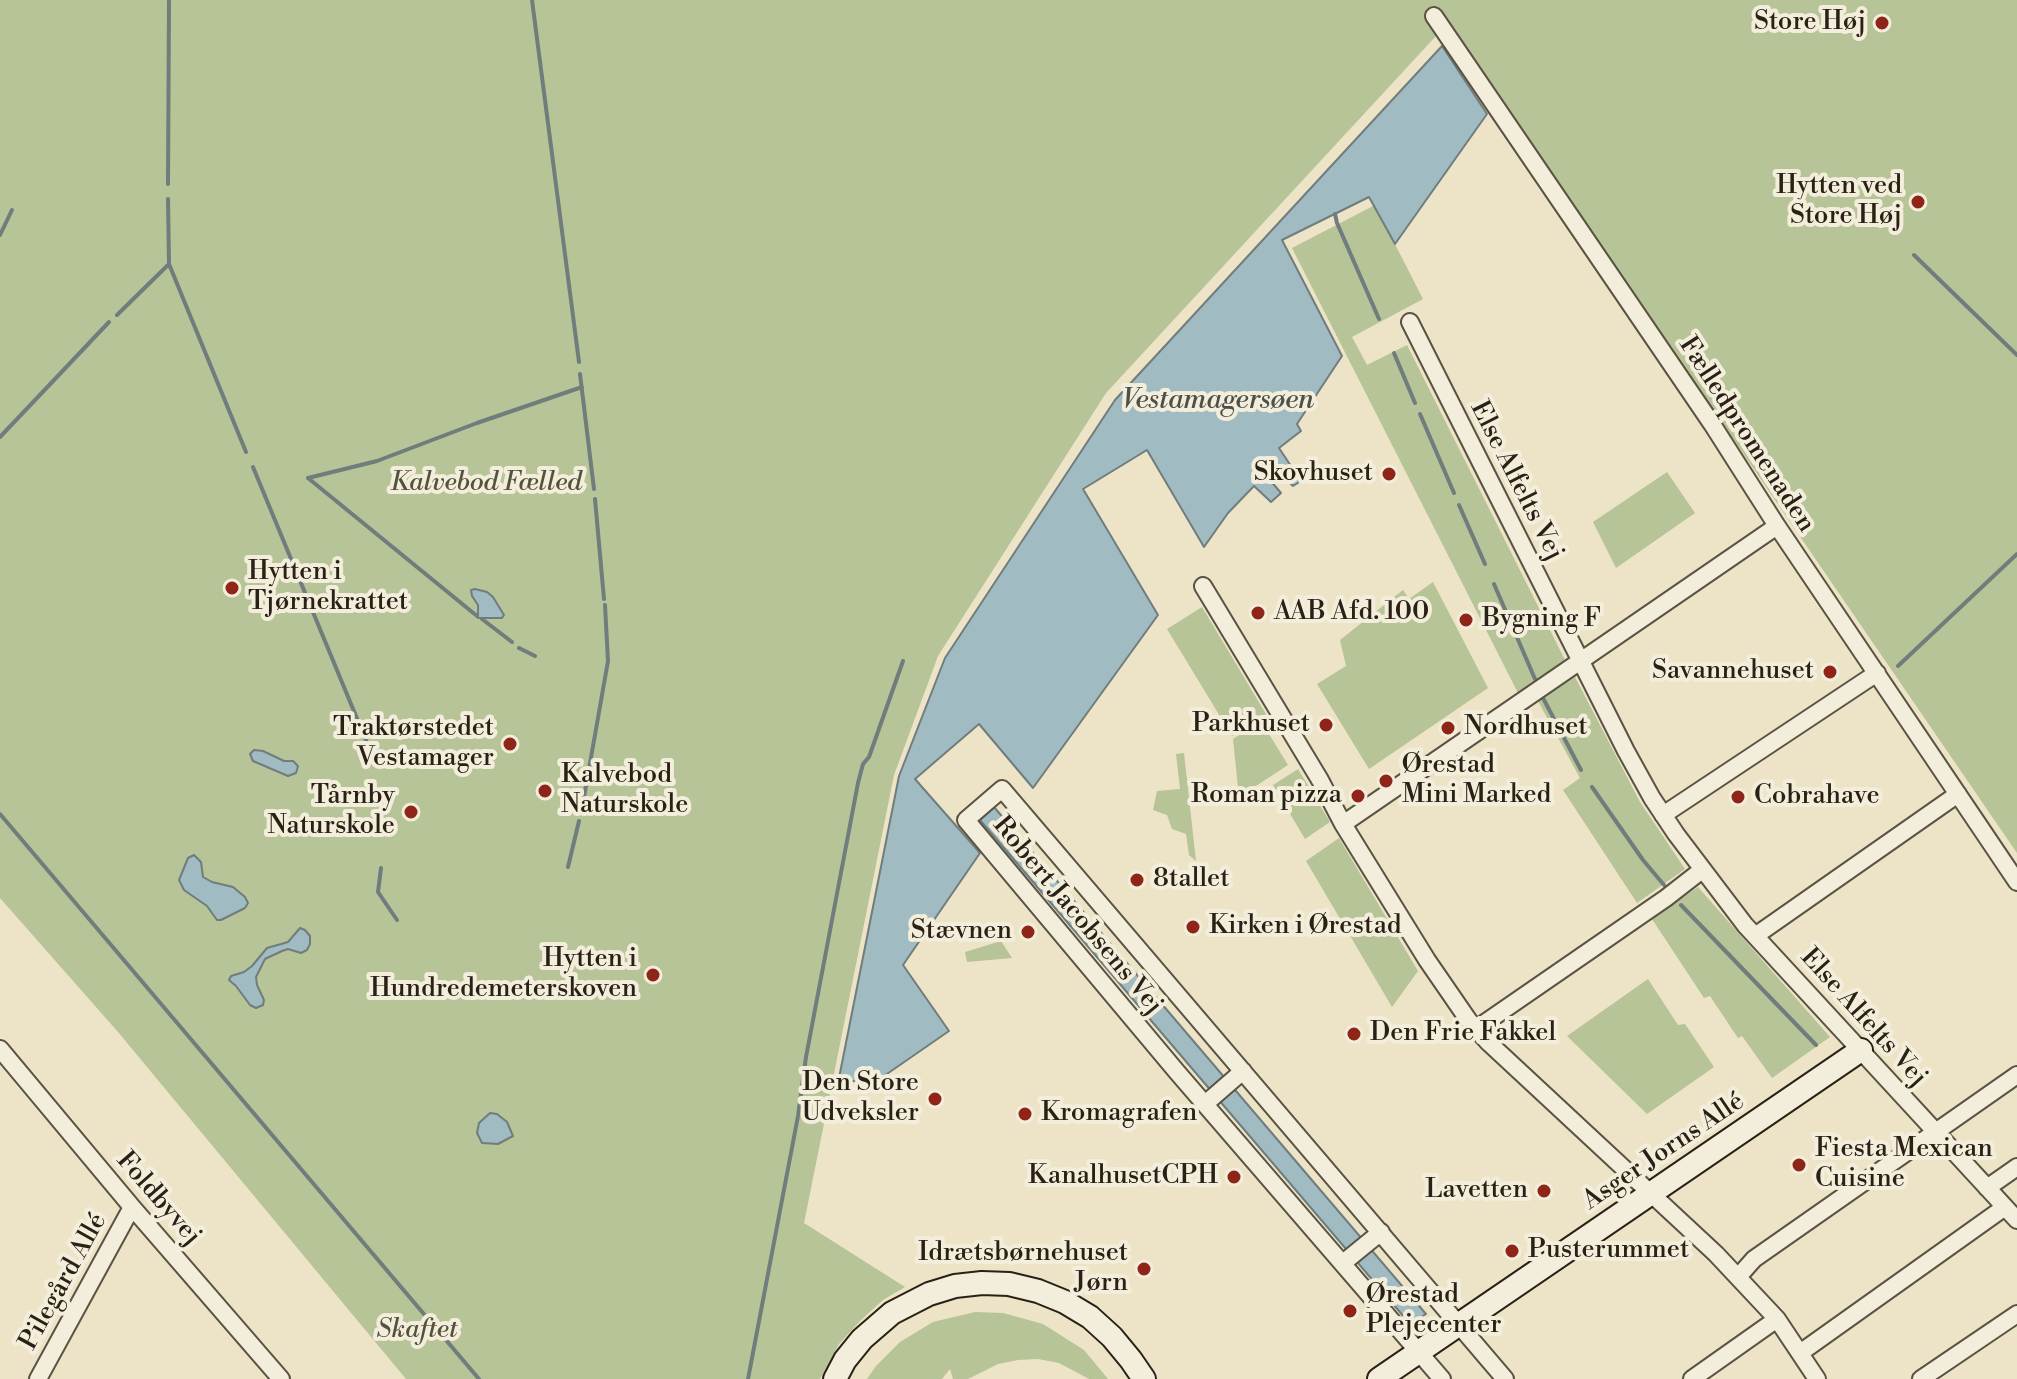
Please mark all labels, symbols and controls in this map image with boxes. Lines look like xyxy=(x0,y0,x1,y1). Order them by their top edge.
place label: Store Høj xyxy=(1754,7,1866,39)
marker: Store Høj xyxy=(1873,14,1891,32)
place label: Hytten ved Store Høj xyxy=(1776,171,1902,232)
marker: Hytten ved Store Høj xyxy=(1909,193,1927,211)
street label: Fælledpromenaden xyxy=(1671,331,1821,539)
water label: Vestamagersøen xyxy=(1122,384,1314,418)
street label: Else Alfelts Vej xyxy=(1462,396,1570,566)
place label: Skovhuset xyxy=(1254,458,1373,490)
marker: Skovhuset xyxy=(1380,465,1398,483)
park label: Kalvebod Fælled xyxy=(390,468,582,500)
place label: Hytten i Tjørnekrattet xyxy=(248,557,408,618)
marker: Hytten i Tjørnekrattet xyxy=(223,579,241,597)
place label: AAB Afd. 100 xyxy=(1274,597,1429,629)
marker: AAB Afd. 100 xyxy=(1249,604,1267,622)
place label: Bygning F xyxy=(1482,604,1601,636)
marker: Bygning F xyxy=(1457,611,1475,629)
place label: Savannehuset xyxy=(1652,656,1814,688)
marker: Savannehuset xyxy=(1821,663,1839,681)
place label: Parkhuset xyxy=(1192,709,1310,741)
place label: Nordhuset xyxy=(1464,712,1587,744)
place label: Traktørstedet Vestamager xyxy=(333,713,494,774)
marker: Parkhuset xyxy=(1317,716,1335,734)
marker: Nordhuset xyxy=(1439,719,1457,737)
marker: Traktørstedet Vestamager xyxy=(501,735,519,753)
place label: Ørestad Mini Marked xyxy=(1402,750,1551,812)
place label: Kalvebod Naturskole xyxy=(561,760,688,822)
marker: Ørestad Mini Marked xyxy=(1377,772,1395,790)
place label: Roman pizza xyxy=(1191,780,1342,812)
place label: Tårnby Naturskole xyxy=(268,781,395,842)
place label: Cobrahave xyxy=(1754,781,1880,813)
marker: Kalvebod Naturskole xyxy=(536,782,554,800)
marker: Roman pizza xyxy=(1349,787,1367,805)
marker: Cobrahave xyxy=(1729,788,1747,806)
marker: Tårnby Naturskole xyxy=(402,803,420,821)
street label: Robert Jacobsens Vej xyxy=(985,811,1169,1021)
place label: 8tallet xyxy=(1153,864,1229,896)
marker: 8tallet xyxy=(1128,871,1146,889)
place label: Kirken i Ørestad xyxy=(1209,911,1402,943)
place label: Stævnen xyxy=(911,916,1012,948)
marker: Kirken i Ørestad xyxy=(1184,918,1202,936)
marker: Stævnen xyxy=(1019,923,1037,941)
street label: Else Alfelts Vej xyxy=(1793,943,1933,1093)
place label: Hytten i Hundredemeterskoven xyxy=(370,944,637,1006)
marker: Hytten i Hundredemeterskoven xyxy=(644,966,662,984)
place label: Den Frie Fakkel xyxy=(1370,1018,1556,1050)
marker: Den Frie Fakkel xyxy=(1345,1025,1363,1043)
place label: Den Store Udveksler xyxy=(801,1068,919,1130)
street label: Asger Jorns Allé xyxy=(1577,1086,1751,1218)
marker: Den Store Udveksler xyxy=(926,1090,944,1108)
place label: Kromagrafen xyxy=(1041,1098,1197,1130)
marker: Kromagrafen xyxy=(1016,1105,1034,1123)
place label: Fiesta Mexican Cuisine xyxy=(1815,1134,1993,1196)
street label: Foldbyvej xyxy=(109,1146,207,1252)
marker: Fiesta Mexican Cuisine xyxy=(1790,1156,1808,1174)
place label: KanalhusetCPH xyxy=(1028,1161,1218,1193)
marker: KanalhusetCPH xyxy=(1225,1168,1243,1186)
place label: Lavetten xyxy=(1425,1175,1528,1207)
marker: Lavetten xyxy=(1535,1182,1553,1200)
street label: Pilegård Allé xyxy=(14,1208,114,1356)
place label: Pusterummet xyxy=(1528,1235,1689,1267)
place label: Idrætsbørnehuset Jørn xyxy=(918,1238,1128,1300)
marker: Pusterummet xyxy=(1503,1242,1521,1260)
marker: Idrætsbørnehuset Jørn xyxy=(1135,1260,1153,1278)
place label: Ørestad Plejecenter xyxy=(1366,1280,1501,1342)
marker: Ørestad Plejecenter xyxy=(1341,1302,1359,1320)
park label: Skaftet xyxy=(377,1315,457,1347)

